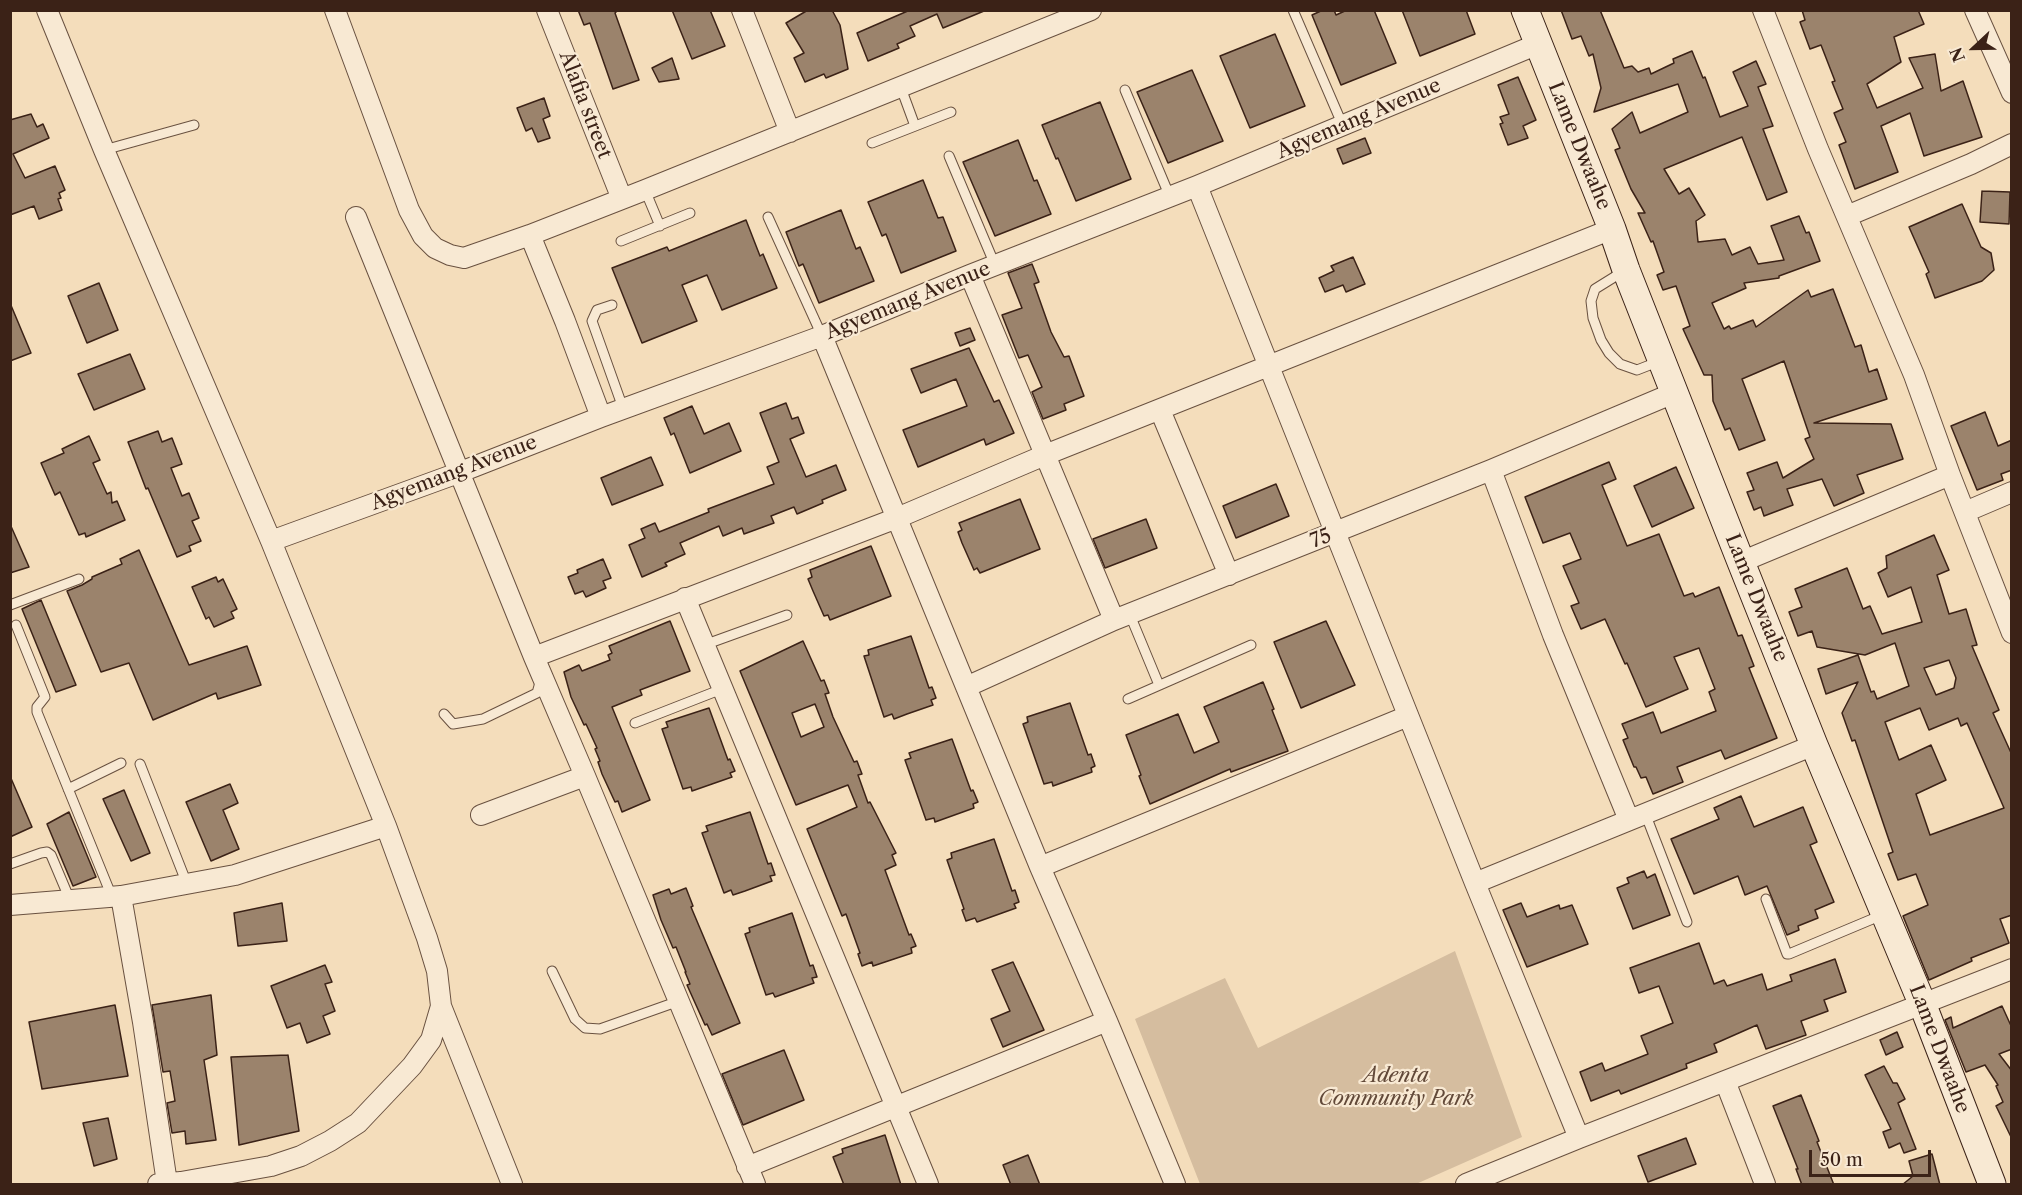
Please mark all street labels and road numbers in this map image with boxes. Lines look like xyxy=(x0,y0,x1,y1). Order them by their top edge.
street label: Alafia street xyxy=(554,48,616,162)
street label: Agyemang Avenue xyxy=(1273,74,1445,164)
street label: Lame Dwaahe xyxy=(1542,79,1616,213)
street label: Agyemang Avenue xyxy=(822,257,994,345)
street label: Agyemang Avenue xyxy=(368,430,540,516)
street label: 75 xyxy=(1307,524,1335,554)
street label: Lame Dwaahe xyxy=(1719,531,1793,665)
street label: Lame Dwaahe xyxy=(1903,981,1975,1117)

